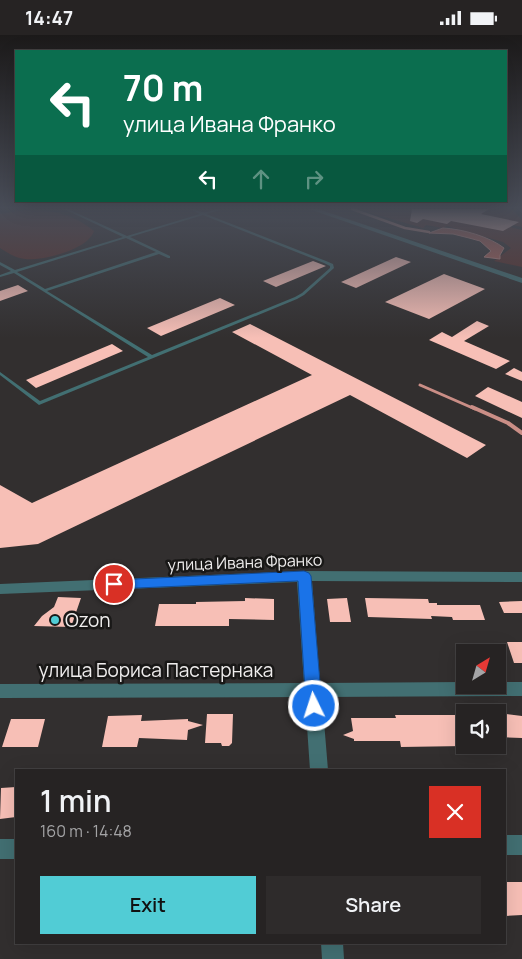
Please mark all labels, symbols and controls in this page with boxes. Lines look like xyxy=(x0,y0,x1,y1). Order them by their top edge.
text: 14:47 xyxy=(25,5,73,31)
text: 70 m xyxy=(123,64,203,112)
icon: left xyxy=(40,70,105,135)
text: улица Ивана Франко xyxy=(123,109,336,139)
icon: left xyxy=(194,165,222,193)
icon: ahead xyxy=(247,165,275,193)
icon: right xyxy=(300,165,328,193)
street label: улица Ивана Франко xyxy=(167,548,323,576)
pin xyxy=(93,563,135,605)
icon: arrive xyxy=(100,570,128,598)
place label: Ozon xyxy=(65,607,111,633)
marker: Ozon xyxy=(49,614,61,626)
north arrow xyxy=(456,644,506,694)
map controls xyxy=(456,644,506,754)
street label: улица Бориса Пастернака xyxy=(39,657,273,683)
position arrow xyxy=(287,679,339,731)
button: sound xyxy=(456,704,506,754)
text: 1 min xyxy=(40,780,112,821)
button: close xyxy=(429,786,481,838)
text: 160 m · 14:48 xyxy=(40,820,132,842)
button: Exit xyxy=(40,876,256,934)
button: Share xyxy=(266,876,481,934)

